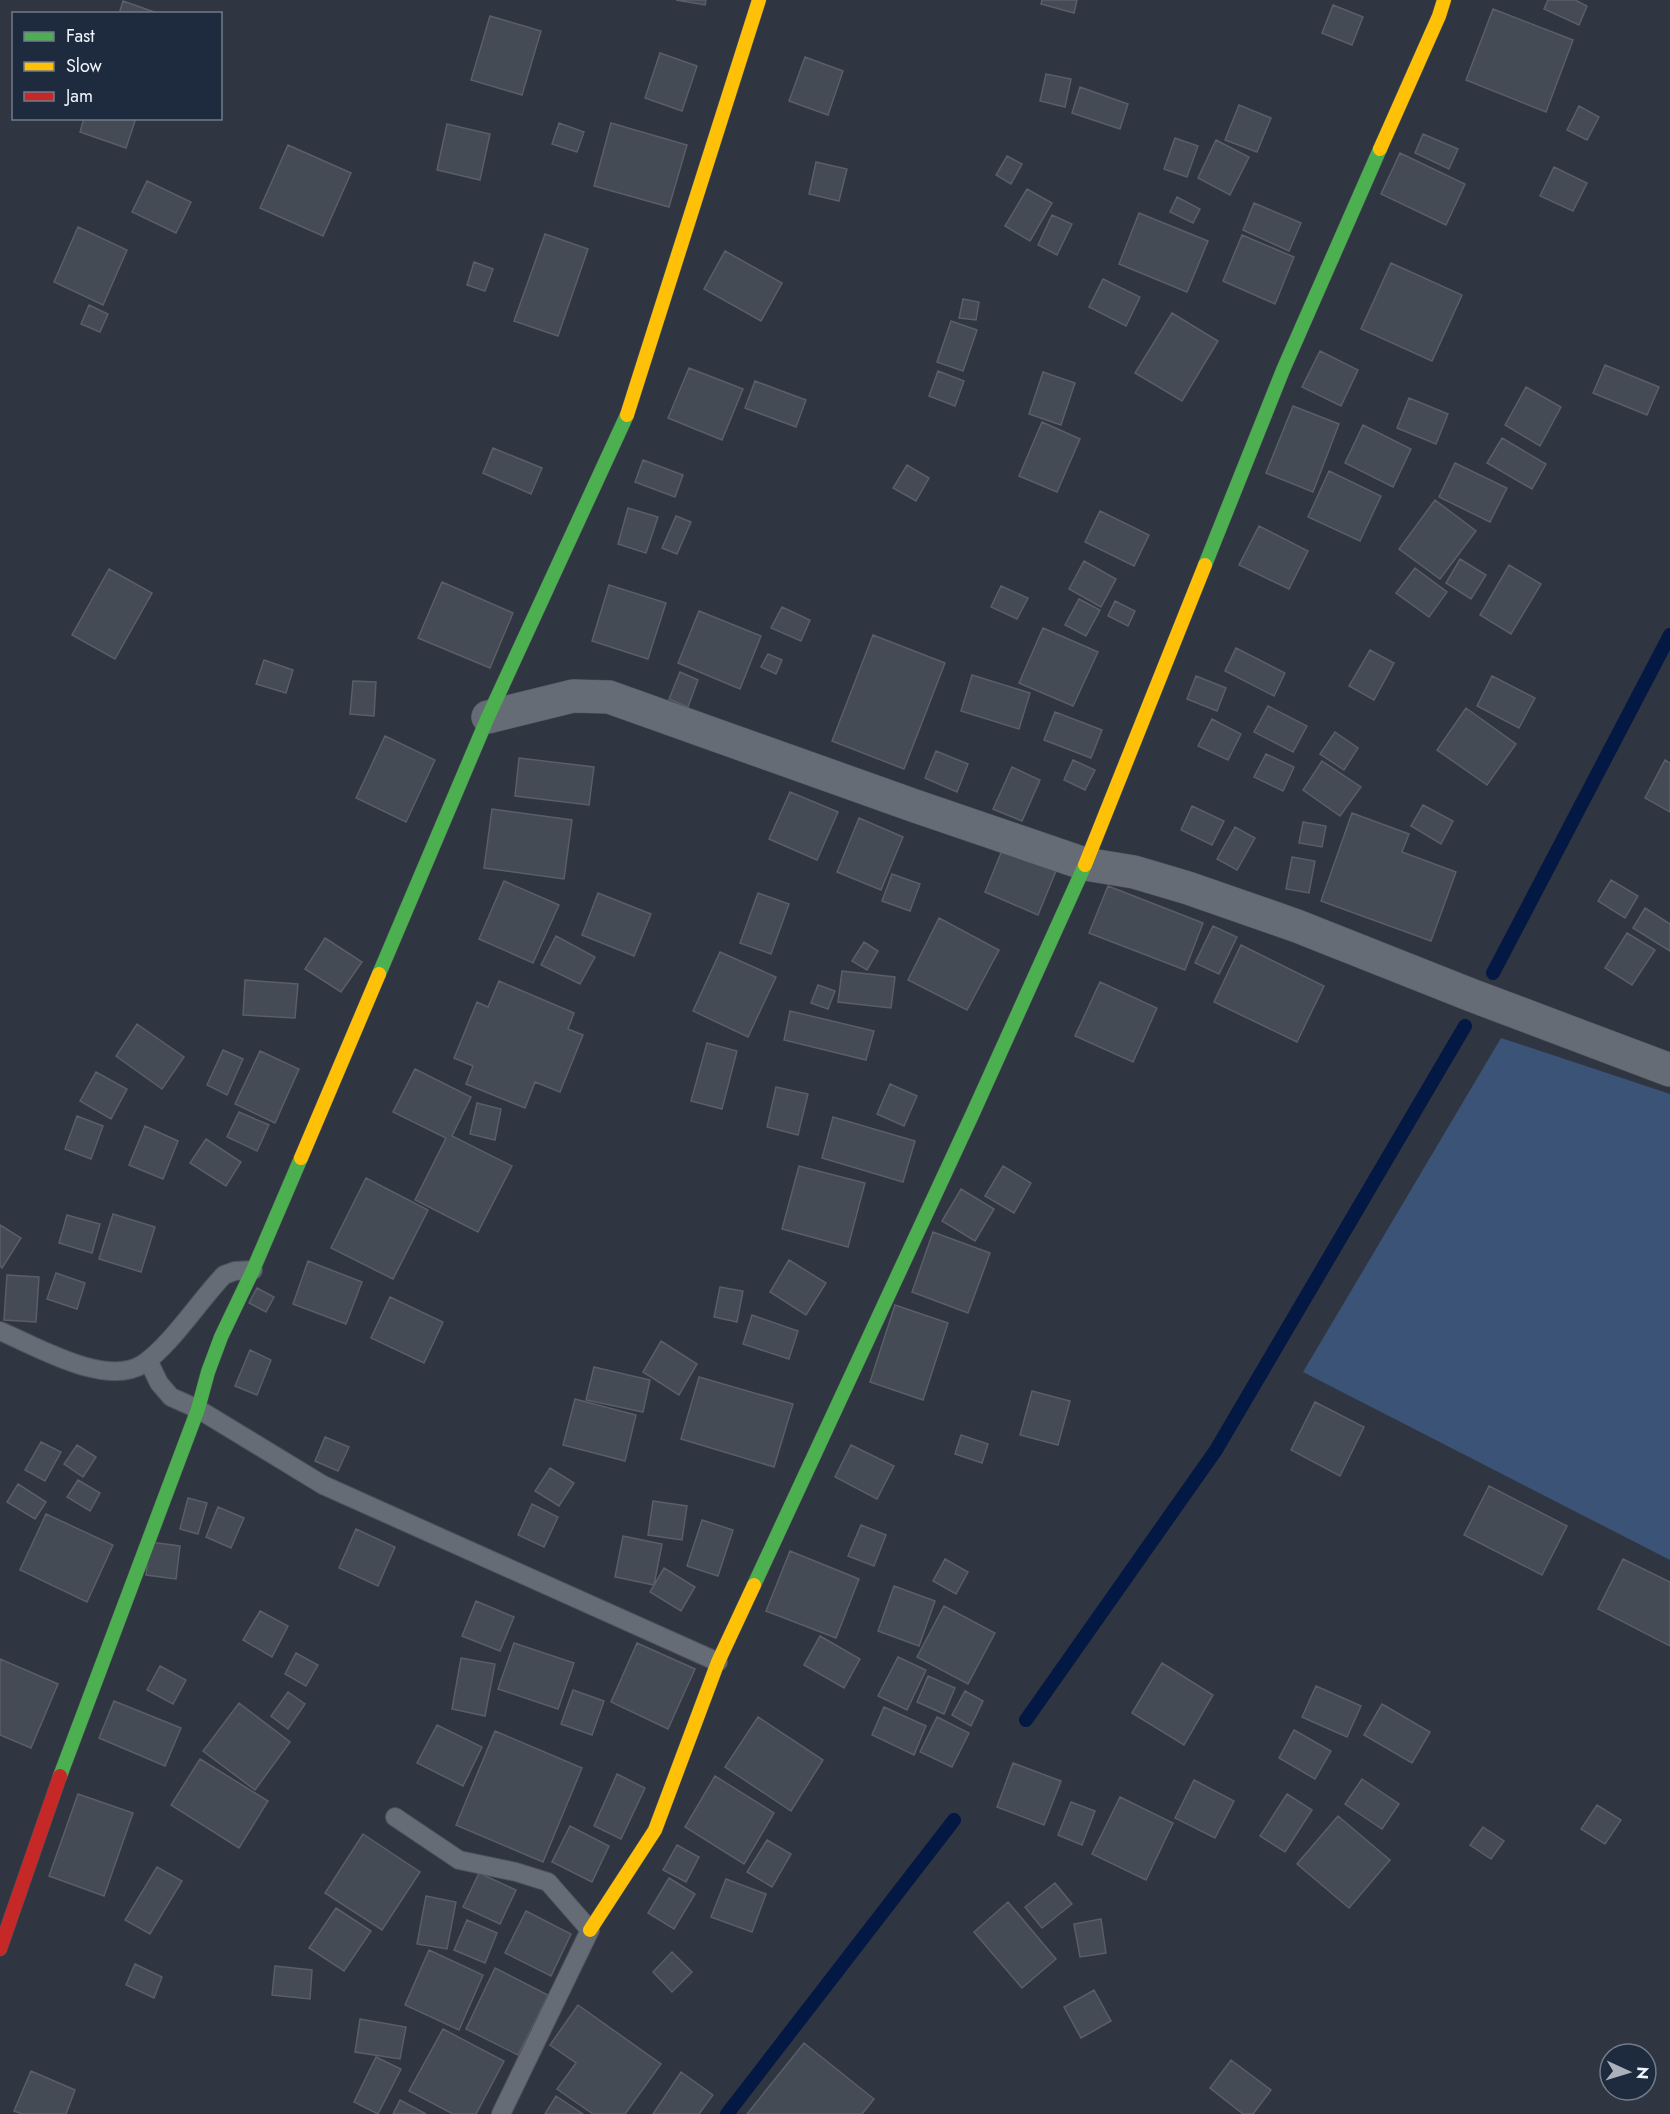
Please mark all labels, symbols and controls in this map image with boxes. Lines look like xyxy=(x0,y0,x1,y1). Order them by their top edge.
legend xyxy=(12,12,222,120)
text: Fast xyxy=(66,23,95,49)
text: Slow xyxy=(66,53,103,79)
text: Jam xyxy=(64,83,93,109)
north arrow xyxy=(1598,2042,1658,2102)
text: N xyxy=(1631,2066,1654,2080)

